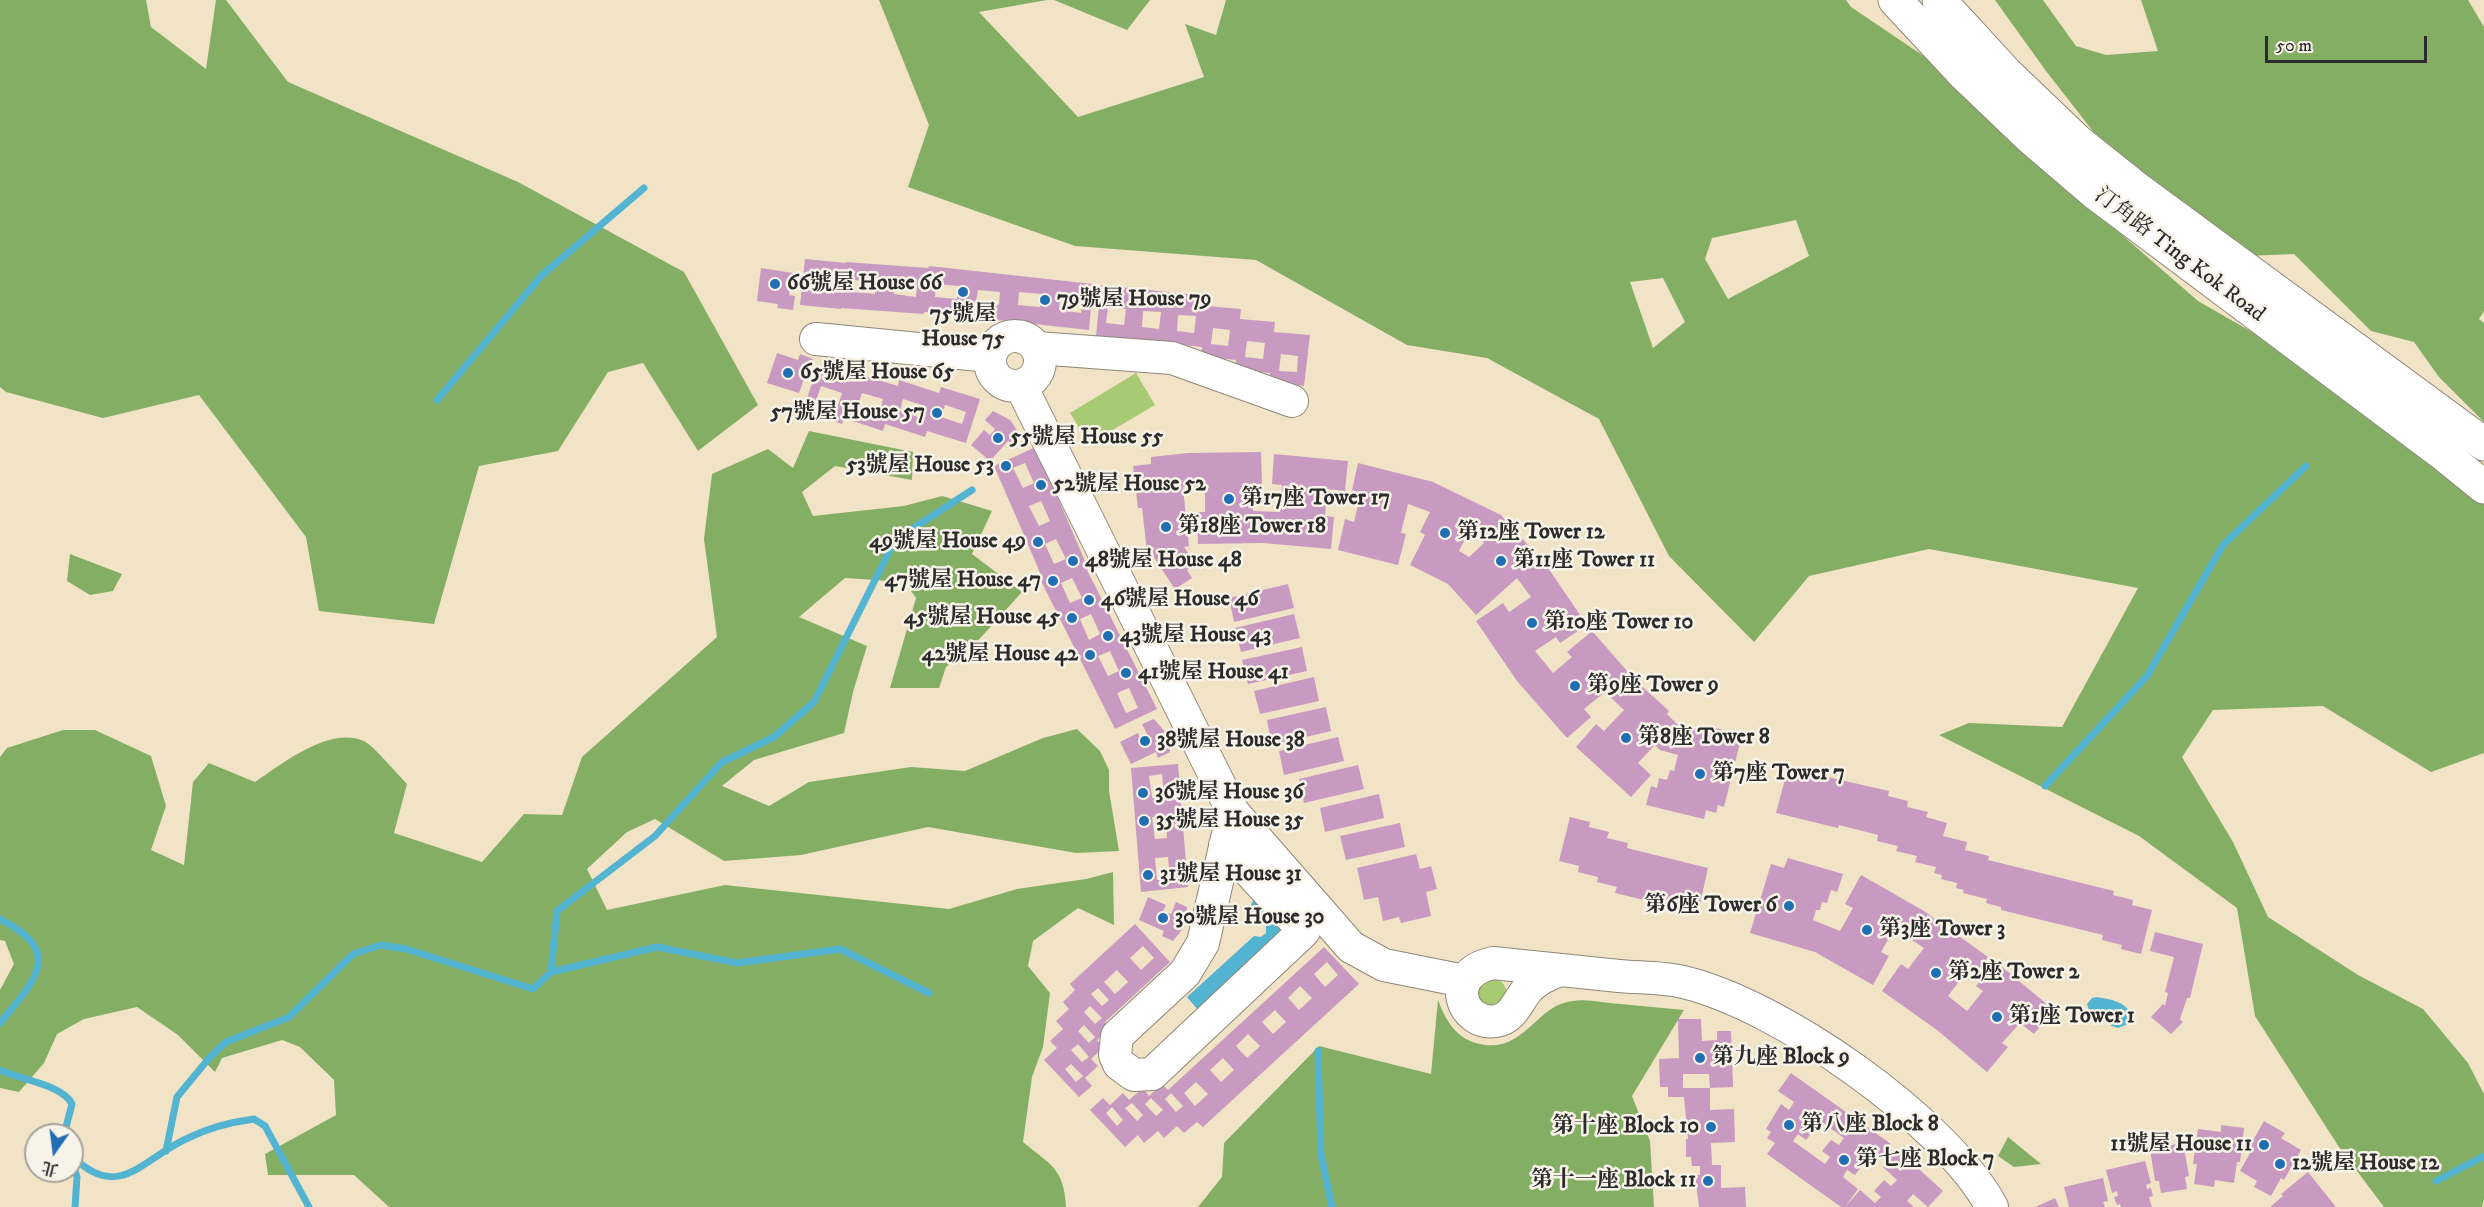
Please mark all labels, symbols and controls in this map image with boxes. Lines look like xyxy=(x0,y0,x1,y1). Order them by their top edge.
scale bar xyxy=(2268,24,2430,62)
text: 50 m xyxy=(2276,35,2312,57)
street label: 汀角路 Ting Kok Road xyxy=(2088,183,2270,329)
place label: 66號屋 House 66 xyxy=(787,271,942,297)
marker: 66號屋 House 66 xyxy=(768,277,782,291)
marker: 75號屋 House 75 xyxy=(956,285,970,299)
place label: 79號屋 House 79 xyxy=(1057,287,1211,313)
marker: 79號屋 House 79 xyxy=(1038,293,1052,307)
place label: 75號屋 House 75 xyxy=(921,302,1005,354)
place label: 65號屋 House 65 xyxy=(800,360,954,386)
marker: 65號屋 House 65 xyxy=(781,366,795,380)
place label: 57號屋 House 57 xyxy=(771,400,925,426)
marker: 57號屋 House 57 xyxy=(930,406,944,420)
place label: 55號屋 House 55 xyxy=(1010,425,1163,451)
marker: 55號屋 House 55 xyxy=(991,431,1005,445)
place label: 53號屋 House 53 xyxy=(846,453,994,479)
marker: 53號屋 House 53 xyxy=(999,459,1013,473)
place label: 52號屋 House 52 xyxy=(1053,472,1206,498)
marker: 52號屋 House 52 xyxy=(1034,478,1048,492)
place label: 第17座 Tower 17 xyxy=(1241,486,1390,512)
marker: 第17座 Tower 17 xyxy=(1222,492,1236,506)
place label: 第18座 Tower 18 xyxy=(1178,514,1326,540)
marker: 第18座 Tower 18 xyxy=(1159,520,1173,534)
place label: 第12座 Tower 12 xyxy=(1457,520,1605,546)
marker: 第12座 Tower 12 xyxy=(1438,526,1452,540)
place label: 49號屋 House 49 xyxy=(869,529,1026,555)
marker: 49號屋 House 49 xyxy=(1031,535,1045,549)
place label: 48號屋 House 48 xyxy=(1085,548,1242,574)
place label: 第11座 Tower 11 xyxy=(1513,548,1655,574)
marker: 48號屋 House 48 xyxy=(1066,554,1080,568)
marker: 第11座 Tower 11 xyxy=(1494,554,1508,568)
place label: 47號屋 House 47 xyxy=(885,568,1041,594)
marker: 47號屋 House 47 xyxy=(1046,574,1060,588)
place label: 46號屋 House 46 xyxy=(1101,587,1259,613)
marker: 46號屋 House 46 xyxy=(1082,593,1096,607)
place label: 45號屋 House 45 xyxy=(904,605,1060,631)
place label: 第10座 Tower 10 xyxy=(1544,610,1693,636)
marker: 45號屋 House 45 xyxy=(1065,611,1079,625)
marker: 第10座 Tower 10 xyxy=(1525,616,1539,630)
place label: 43號屋 House 43 xyxy=(1120,623,1271,649)
marker: 43號屋 House 43 xyxy=(1101,629,1115,643)
place label: 42號屋 House 42 xyxy=(922,642,1078,668)
marker: 42號屋 House 42 xyxy=(1083,648,1097,662)
place label: 41號屋 House 41 xyxy=(1138,660,1289,686)
marker: 41號屋 House 41 xyxy=(1119,666,1133,680)
place label: 第9座 Tower 9 xyxy=(1587,673,1719,699)
marker: 第9座 Tower 9 xyxy=(1568,679,1582,693)
place label: 第8座 Tower 8 xyxy=(1638,725,1770,751)
place label: 38號屋 House 38 xyxy=(1157,728,1305,754)
marker: 第8座 Tower 8 xyxy=(1619,731,1633,745)
marker: 38號屋 House 38 xyxy=(1138,734,1152,748)
place label: 第7座 Tower 7 xyxy=(1712,761,1845,787)
marker: 第7座 Tower 7 xyxy=(1693,767,1707,781)
place label: 36號屋 House 36 xyxy=(1155,780,1304,806)
marker: 36號屋 House 36 xyxy=(1136,786,1150,800)
place label: 35號屋 House 35 xyxy=(1156,808,1304,834)
marker: 35號屋 House 35 xyxy=(1137,814,1151,828)
place label: 31號屋 House 31 xyxy=(1160,862,1302,888)
marker: 31號屋 House 31 xyxy=(1141,868,1155,882)
place label: 第6座 Tower 6 xyxy=(1644,893,1777,919)
marker: 第6座 Tower 6 xyxy=(1782,899,1796,913)
place label: 30號屋 House 30 xyxy=(1175,905,1324,931)
marker: 30號屋 House 30 xyxy=(1156,911,1170,925)
place label: 第3座 Tower 3 xyxy=(1879,917,2005,943)
marker: 第3座 Tower 3 xyxy=(1860,923,1874,937)
place label: 第2座 Tower 2 xyxy=(1948,960,2079,986)
marker: 第2座 Tower 2 xyxy=(1929,966,1943,980)
place label: 第1座 Tower 1 xyxy=(2009,1004,2135,1030)
marker: 第1座 Tower 1 xyxy=(1990,1010,2004,1024)
place label: 第九座 Block 9 xyxy=(1712,1045,1850,1071)
marker: 第九座 Block 9 xyxy=(1693,1051,1707,1065)
place label: 第八座 Block 8 xyxy=(1801,1112,1939,1138)
place label: 第十座 Block 10 xyxy=(1552,1114,1699,1140)
marker: 第八座 Block 8 xyxy=(1782,1118,1796,1132)
marker: 第十座 Block 10 xyxy=(1704,1120,1718,1134)
north arrow xyxy=(24,1123,84,1183)
place label: 11號屋 House 11 xyxy=(2110,1132,2252,1158)
marker: 11號屋 House 11 xyxy=(2257,1138,2271,1152)
place label: 第七座 Block 7 xyxy=(1856,1147,1994,1173)
place label: 12號屋 House 12 xyxy=(2292,1151,2439,1177)
marker: 第七座 Block 7 xyxy=(1837,1153,1851,1167)
text: 北 xyxy=(40,1157,60,1180)
marker: 12號屋 House 12 xyxy=(2273,1157,2287,1171)
place label: 第十一座 Block 11 xyxy=(1531,1168,1696,1194)
marker: 第十一座 Block 11 xyxy=(1701,1174,1715,1188)

